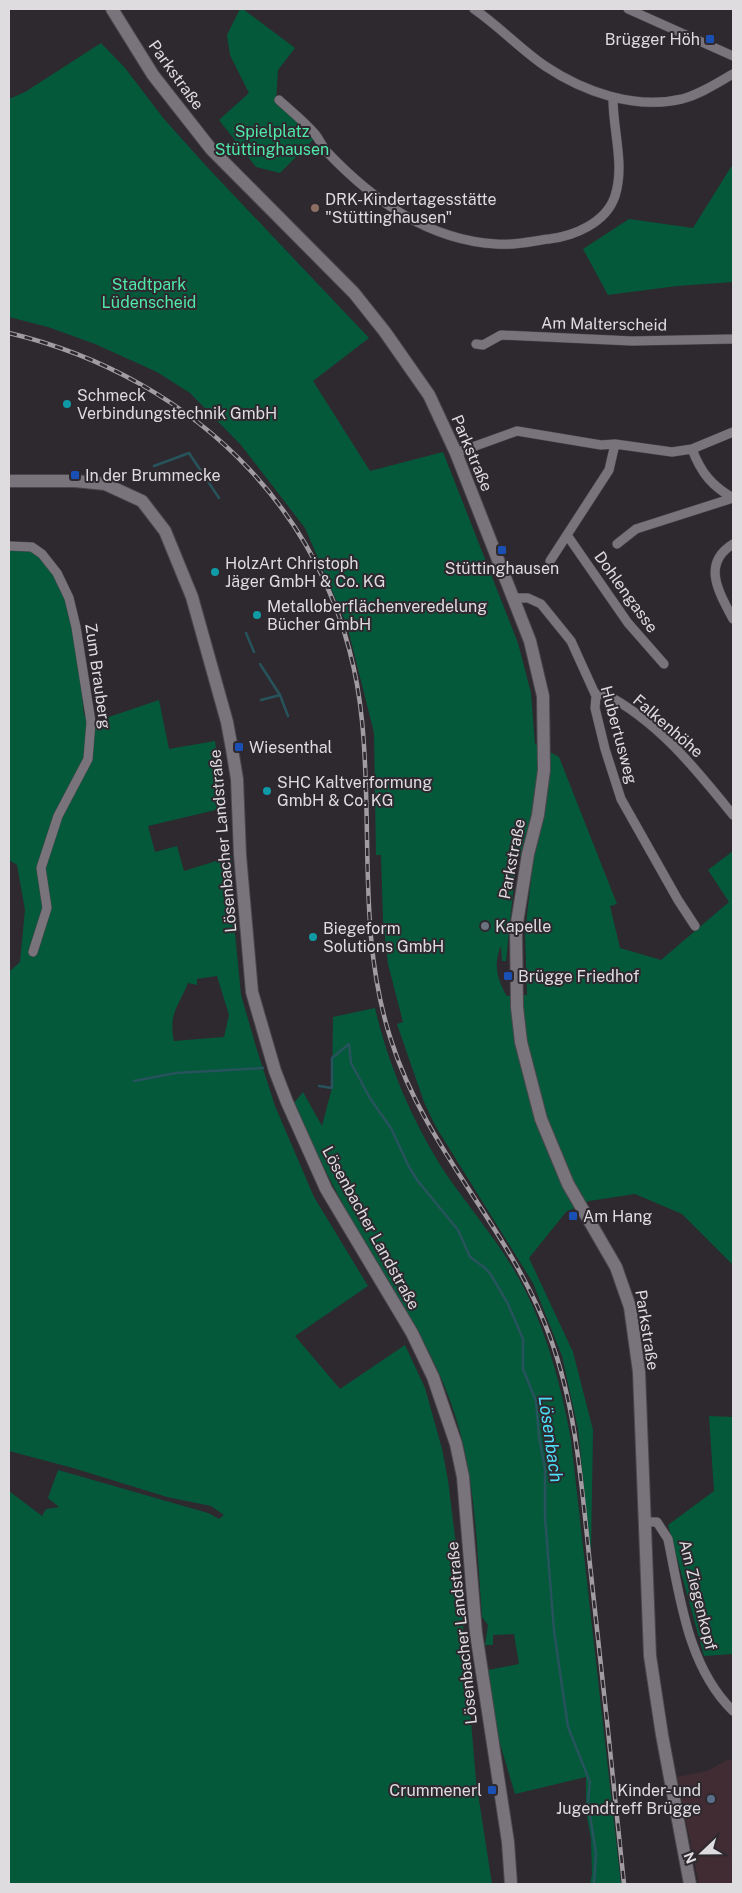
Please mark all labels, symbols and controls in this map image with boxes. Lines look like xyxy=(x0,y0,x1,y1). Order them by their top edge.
place label: Brügger Höh xyxy=(605,30,700,49)
marker: Brügger Höh xyxy=(704,33,716,45)
street label: Parkstraße xyxy=(144,36,208,114)
park label: Spielplatz Stüttinghausen xyxy=(215,122,329,159)
place label: DRK-Kindertagesstätte "Stüttinghausen" xyxy=(325,190,497,227)
marker: DRK-Kindertagesstätte "Stüttinghausen" xyxy=(309,202,321,214)
park label: Stadtpark Lüdenscheid xyxy=(102,275,196,312)
street label: Am Malterscheid xyxy=(541,313,667,335)
place label: Schmeck Verbindungstechnik GmbH xyxy=(77,386,277,423)
marker: Schmeck Verbindungstechnik GmbH xyxy=(61,398,73,410)
street label: Parkstraße xyxy=(447,412,497,494)
place label: In der Brummecke xyxy=(85,466,221,485)
marker: In der Brummecke xyxy=(69,469,81,481)
marker: Stüttinghausen xyxy=(496,544,508,556)
street label: Dohlengasse xyxy=(590,548,662,636)
place label: HolzArt Christoph Jäger GmbH & Co. KG xyxy=(225,554,385,591)
place label: Stüttinghausen xyxy=(445,559,559,578)
marker: HolzArt Christoph Jäger GmbH & Co. KG xyxy=(209,566,221,578)
place label: Metalloberflächenveredelung Bücher GmbH xyxy=(267,597,487,634)
marker: Metalloberflächenveredelung Bücher GmbH xyxy=(251,609,263,621)
street label: Zum Brauberg xyxy=(81,622,115,730)
street label: Hubertusweg xyxy=(597,684,641,786)
street label: Falkenhöhe xyxy=(629,690,707,762)
place label: Wiesenthal xyxy=(249,738,333,757)
marker: Wiesenthal xyxy=(233,741,245,753)
street label: Lösenbacher Landstraße xyxy=(206,749,240,933)
place label: SHC Kaltverformung GmbH & Co. KG xyxy=(277,773,432,810)
marker: SHC Kaltverformung GmbH & Co. KG xyxy=(261,785,273,797)
street label: Parkstraße xyxy=(495,817,529,901)
place label: Kapelle xyxy=(495,917,551,936)
place label: Biegeform Solutions GmbH xyxy=(323,919,444,956)
marker: Kapelle xyxy=(479,920,491,932)
marker: Biegeform Solutions GmbH xyxy=(307,931,319,943)
place label: Brügge Friedhof xyxy=(518,967,639,986)
marker: Brügge Friedhof xyxy=(502,970,514,982)
street label: Lösenbacher Landstraße xyxy=(318,1143,424,1313)
place label: Am Hang xyxy=(583,1207,652,1226)
marker: Am Hang xyxy=(567,1210,579,1222)
street label: Parkstraße xyxy=(631,1288,663,1372)
water label: Lösenbach xyxy=(535,1394,567,1484)
street label: Am Ziegenkopf xyxy=(675,1538,721,1652)
street label: Lösenbacher Landstraße xyxy=(443,1541,481,1725)
place label: Crummenerl xyxy=(389,1781,482,1800)
place label: Kinder- und Jugendtreff Brügge xyxy=(556,1781,701,1818)
marker: Crummenerl xyxy=(486,1784,498,1796)
marker: Kinder- und Jugendtreff Brügge xyxy=(705,1793,717,1805)
north arrow xyxy=(677,1828,727,1878)
text: N xyxy=(680,1850,699,1866)

